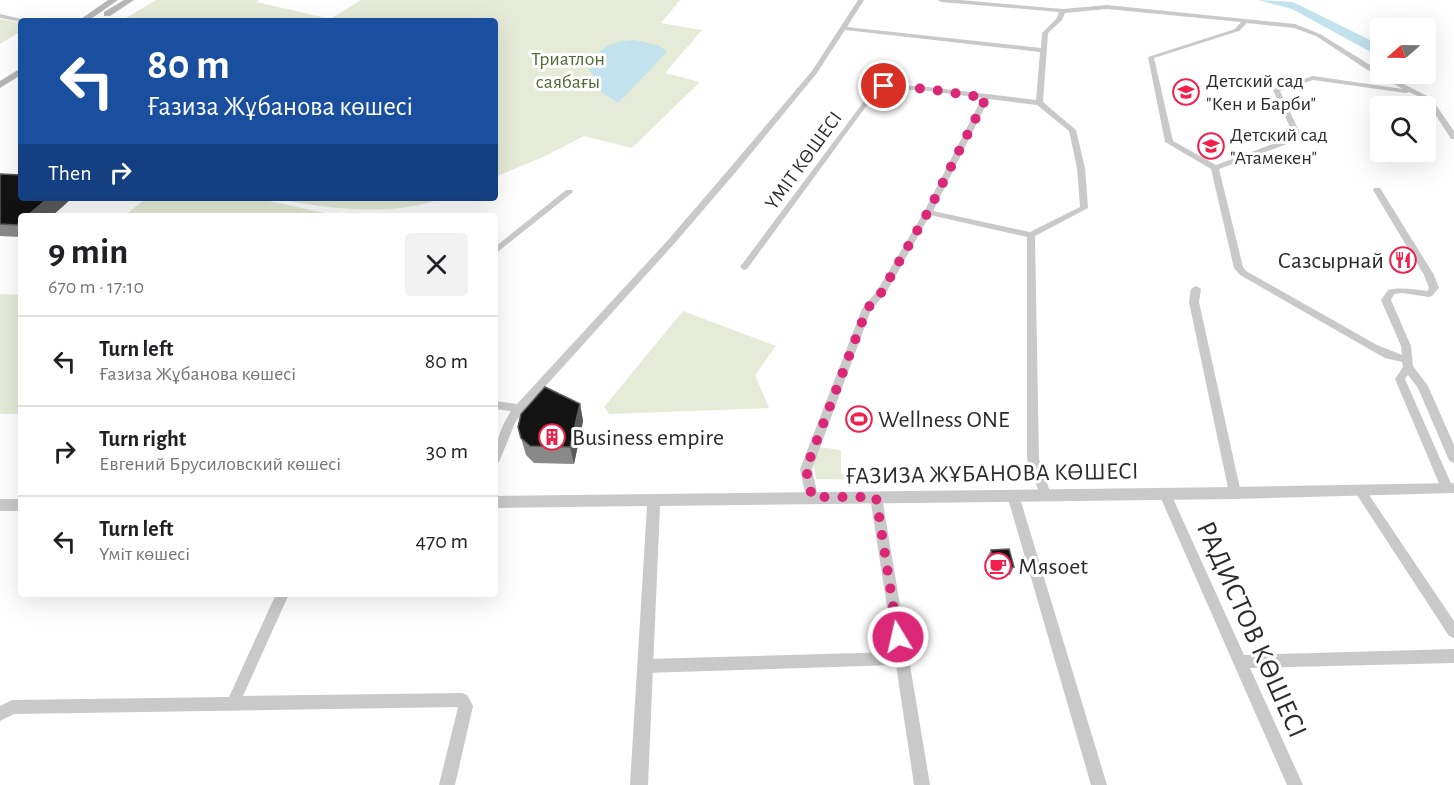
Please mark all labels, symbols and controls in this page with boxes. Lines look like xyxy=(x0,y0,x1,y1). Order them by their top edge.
north arrow xyxy=(1370,18,1436,84)
map controls xyxy=(1370,18,1436,162)
icon: left xyxy=(48,42,126,120)
text: 80 m xyxy=(147,44,230,86)
park label: Триатлон саябағы xyxy=(531,49,605,92)
pin xyxy=(858,60,909,111)
icon: arrive xyxy=(867,69,900,102)
place label: Детский сад "Кен и Барби" xyxy=(1206,71,1316,114)
school or university icon: Детский сад "Кен и Барби" xyxy=(1171,77,1201,107)
text: Ғазиза Жұбанова көшесі xyxy=(147,93,413,120)
button: search xyxy=(1370,96,1436,162)
street label: ҮМІТ КӨШЕСІ xyxy=(762,108,846,213)
place label: Детский сад "Атамекен" xyxy=(1230,125,1328,168)
school or university icon: Детский сад "Атамекен" xyxy=(1196,131,1226,161)
icon: right xyxy=(104,156,137,189)
text: Then xyxy=(48,162,92,184)
button: close xyxy=(405,233,468,296)
text: 9 min xyxy=(48,234,128,270)
restaurant icon: Сазсырнай xyxy=(1388,245,1418,275)
place label: Сазсырнай xyxy=(1277,249,1384,273)
text: 670 m · 17:10 xyxy=(48,277,144,297)
text: Turn left xyxy=(99,338,173,360)
icon: left xyxy=(48,345,81,378)
text: 80 m xyxy=(425,350,468,372)
text: Ғазиза Жұбанова көшесі xyxy=(99,364,296,384)
sports icon: Wellness ONE xyxy=(844,404,874,434)
place label: Wellness ONE xyxy=(878,408,1010,432)
building icon: Business empire xyxy=(537,422,567,452)
place label: Business empire xyxy=(572,426,724,450)
text: Turn right xyxy=(99,428,186,450)
icon: right xyxy=(48,435,81,468)
text: 30 m xyxy=(426,440,468,462)
text: Евгений Брусиловский көшесі xyxy=(99,454,341,474)
street label: ҒАЗИЗА ЖҰБАНОВА КӨШЕСІ xyxy=(845,459,1139,489)
street label: РАДИСТОВ КӨШЕСІ xyxy=(1191,517,1312,742)
text: Turn left xyxy=(99,518,173,540)
icon: left xyxy=(48,525,81,558)
text: 470 m xyxy=(415,530,468,552)
text: Үміт көшесі xyxy=(99,544,190,564)
cafe icon: Мяsoet xyxy=(983,551,1013,581)
place label: Мяsoet xyxy=(1018,555,1088,579)
position arrow xyxy=(866,605,930,669)

